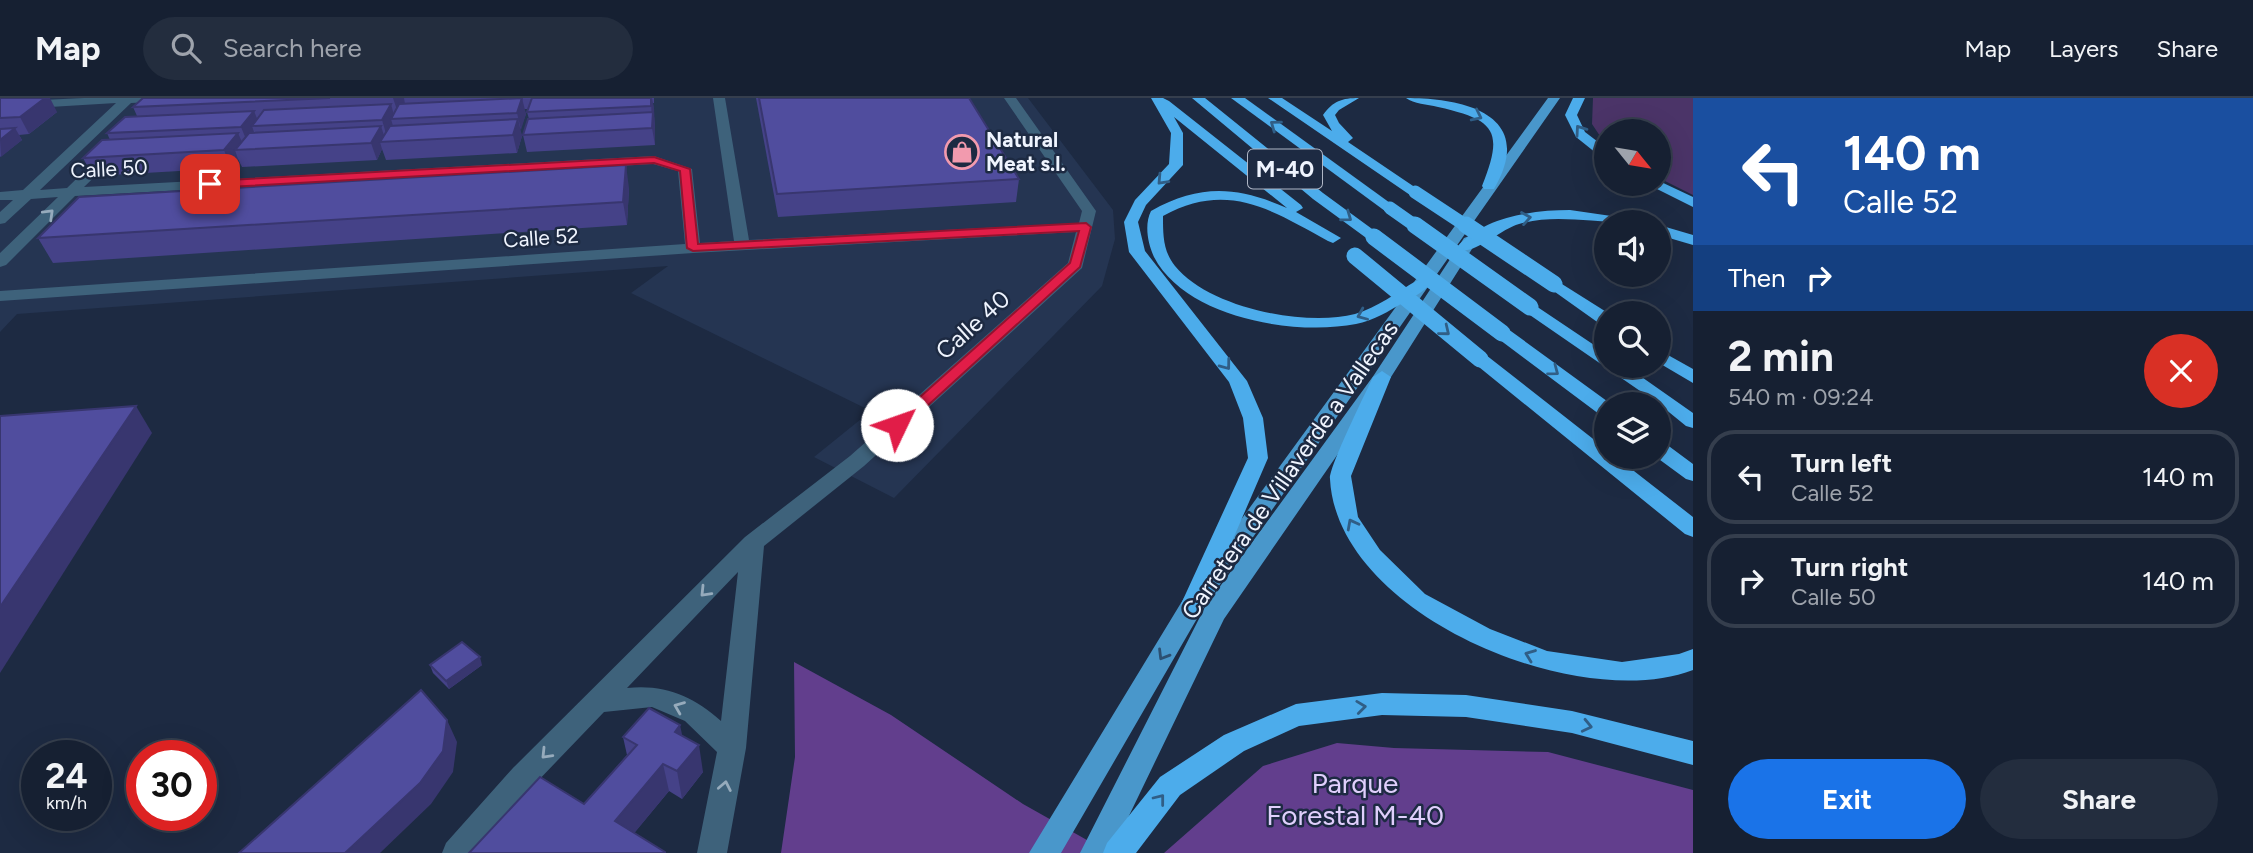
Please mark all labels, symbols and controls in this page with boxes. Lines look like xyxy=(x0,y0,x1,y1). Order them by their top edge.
search box xyxy=(143,17,633,80)
text: Map xyxy=(35,29,101,68)
icon: search xyxy=(167,29,205,67)
text: Search here xyxy=(223,32,362,64)
text: Map xyxy=(1964,34,2011,63)
text: Layers xyxy=(2049,34,2118,63)
text: Share xyxy=(2156,34,2218,63)
one-way arrow xyxy=(1470,108,1482,122)
north arrow xyxy=(1594,119,1671,196)
map controls xyxy=(1594,119,1671,469)
one-way arrow xyxy=(1270,121,1283,133)
text: 140 m xyxy=(1843,123,1981,182)
one-way arrow xyxy=(1576,125,1588,138)
icon: left xyxy=(1728,126,1819,217)
place label: Natural Meat s.l. xyxy=(986,127,1066,176)
shop icon: Natural Meat s.l. xyxy=(943,133,981,171)
road number: M-40 xyxy=(1248,150,1322,188)
street label: Calle 50 xyxy=(70,154,148,183)
pin xyxy=(180,154,240,214)
icon: arrive xyxy=(191,165,229,203)
one-way arrow xyxy=(1157,172,1170,185)
text: Calle 52 xyxy=(1843,183,1958,221)
one-way arrow xyxy=(40,209,53,222)
one-way arrow xyxy=(1339,209,1352,222)
button: sound xyxy=(1594,210,1671,287)
one-way arrow xyxy=(1520,211,1532,226)
street label: Calle 52 xyxy=(502,222,580,253)
icon: right xyxy=(1800,259,1838,297)
text: Then xyxy=(1728,262,1786,294)
street label: Calle 40 xyxy=(930,284,1016,365)
button: search xyxy=(1594,301,1671,378)
one-way arrow xyxy=(1357,307,1369,321)
street label: Carretera de Villaverde a Vallecas xyxy=(1175,315,1404,625)
one-way arrow xyxy=(1438,322,1450,335)
text: 2 min xyxy=(1728,331,1834,382)
button: close xyxy=(2144,334,2218,408)
one-way arrow xyxy=(1218,357,1231,370)
one-way arrow xyxy=(1546,363,1559,376)
text: 540 m · 09:24 xyxy=(1728,383,1873,411)
position arrow xyxy=(860,388,934,462)
button: layers xyxy=(1594,392,1671,469)
text: Turn left xyxy=(1791,447,1892,479)
icon: left xyxy=(1732,458,1770,496)
text: 140 m xyxy=(2142,461,2214,493)
text: Calle 52 xyxy=(1791,479,1874,507)
one-way arrow xyxy=(1347,518,1360,531)
text: Turn right xyxy=(1791,551,1908,583)
icon: right xyxy=(1732,562,1770,600)
text: 140 m xyxy=(2142,565,2214,597)
one-way arrow xyxy=(700,583,713,596)
text: Calle 50 xyxy=(1791,583,1876,611)
one-way arrow xyxy=(1158,647,1171,660)
one-way arrow xyxy=(1525,649,1537,663)
one-way arrow xyxy=(1355,699,1367,714)
one-way arrow xyxy=(674,701,686,715)
one-way arrow xyxy=(1581,718,1593,732)
speed limit sign: 30 xyxy=(126,740,217,831)
one-way arrow xyxy=(541,746,554,759)
text: 24 xyxy=(45,755,88,797)
button: Exit xyxy=(1728,759,1966,839)
button: Share xyxy=(1980,759,2218,839)
park label: Parque Forestal M-40 xyxy=(1266,766,1444,832)
one-way arrow xyxy=(717,780,732,792)
text: km/h xyxy=(46,792,87,814)
one-way arrow xyxy=(1151,795,1164,807)

